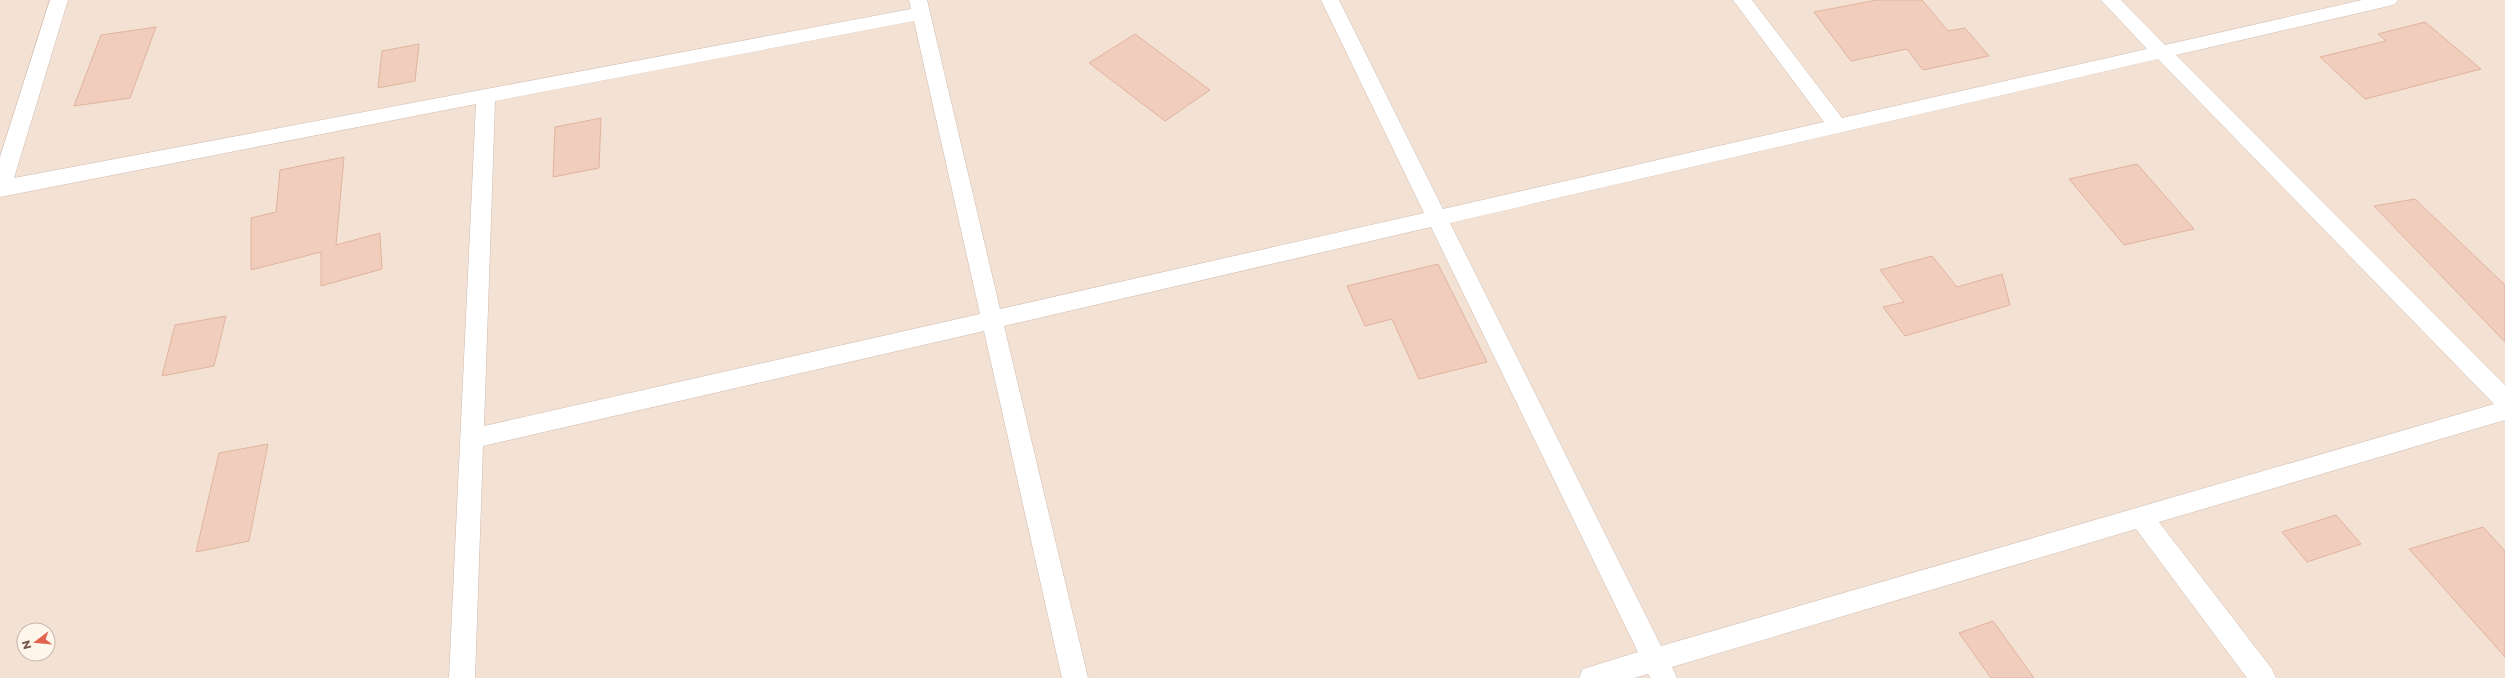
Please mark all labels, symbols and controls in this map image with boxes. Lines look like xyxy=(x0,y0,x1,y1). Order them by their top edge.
north arrow xyxy=(16,622,56,662)
text: N xyxy=(18,639,34,651)

